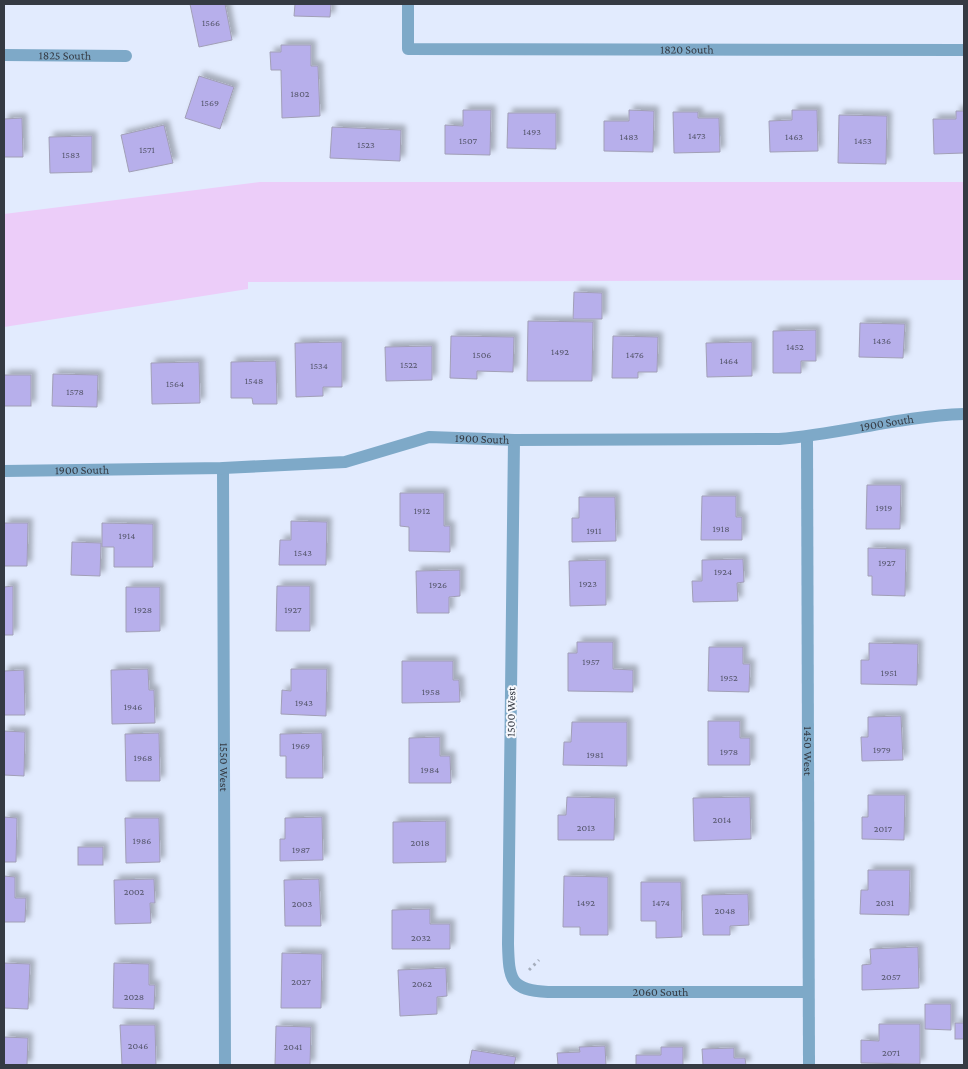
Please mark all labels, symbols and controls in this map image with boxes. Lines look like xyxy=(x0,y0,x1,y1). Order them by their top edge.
house number: 1566 xyxy=(202,17,220,28)
street label: 1820 South xyxy=(660,42,714,57)
street label: 1825 South xyxy=(39,48,92,63)
house number: 1802 xyxy=(290,88,310,99)
house number: 1569 xyxy=(201,97,219,108)
house number: 1493 xyxy=(523,126,541,137)
house number: 1473 xyxy=(688,130,706,141)
house number: 1483 xyxy=(620,131,638,142)
house number: 1463 xyxy=(785,131,803,142)
house number: 1507 xyxy=(459,135,477,146)
house number: 1453 xyxy=(854,135,872,146)
house number: 1523 xyxy=(357,139,375,150)
house number: 1571 xyxy=(139,144,155,155)
house number: 1583 xyxy=(62,149,80,160)
house number: 1436 xyxy=(873,335,891,346)
house number: 1452 xyxy=(786,341,804,352)
house number: 1492 xyxy=(551,346,569,357)
house number: 1506 xyxy=(473,349,491,360)
house number: 1476 xyxy=(626,349,644,360)
house number: 1464 xyxy=(720,355,738,366)
house number: 1522 xyxy=(400,359,418,370)
house number: 1534 xyxy=(310,360,328,371)
house number: 1548 xyxy=(245,375,263,386)
house number: 1564 xyxy=(166,378,184,389)
house number: 1578 xyxy=(66,386,84,397)
street label: 1900 South xyxy=(859,412,915,434)
street label: 1900 South xyxy=(455,431,510,447)
street label: 1900 South xyxy=(55,463,110,477)
house number: 1919 xyxy=(876,502,892,513)
house number: 1912 xyxy=(414,505,430,516)
house number: 1918 xyxy=(712,523,730,534)
house number: 1911 xyxy=(586,525,602,536)
house number: 1914 xyxy=(119,530,135,541)
house number: 1543 xyxy=(294,547,312,558)
house number: 1927 xyxy=(878,557,896,568)
house number: 1924 xyxy=(714,566,732,577)
house number: 1923 xyxy=(579,578,597,589)
house number: 1926 xyxy=(429,579,447,590)
house number: 1928 xyxy=(134,604,152,615)
house number: 1927 xyxy=(284,604,302,615)
house number: 1957 xyxy=(582,656,600,667)
house number: 1951 xyxy=(881,667,897,678)
house number: 1952 xyxy=(720,672,738,683)
house number: 1958 xyxy=(422,686,440,697)
street label: 1500 West xyxy=(504,686,518,737)
house number: 1943 xyxy=(295,697,313,708)
house number: 1946 xyxy=(124,701,142,712)
street label: 1450 West xyxy=(801,726,815,777)
house number: 1969 xyxy=(292,740,310,751)
street label: 1550 West xyxy=(217,743,231,792)
house number: 1979 xyxy=(873,744,891,755)
house number: 1978 xyxy=(720,746,738,757)
house number: 1981 xyxy=(586,749,604,760)
house number: 1968 xyxy=(134,752,152,763)
house number: 1984 xyxy=(421,764,439,775)
house number: 2014 xyxy=(713,814,731,825)
house number: 2013 xyxy=(577,822,595,833)
house number: 2017 xyxy=(874,823,893,834)
house number: 1986 xyxy=(133,835,151,846)
house number: 2018 xyxy=(410,837,430,848)
house number: 1987 xyxy=(292,844,310,855)
house number: 2002 xyxy=(124,886,145,897)
house number: 1492 xyxy=(577,897,595,908)
house number: 1474 xyxy=(652,897,670,908)
house number: 2031 xyxy=(876,897,894,908)
house number: 2003 xyxy=(292,898,313,909)
house number: 2048 xyxy=(715,905,735,916)
house number: 2032 xyxy=(411,932,431,943)
house number: 2057 xyxy=(881,971,901,982)
house number: 2027 xyxy=(291,976,311,987)
house number: 2062 xyxy=(412,978,432,989)
street label: 2060 South xyxy=(632,985,689,999)
house number: 2028 xyxy=(124,991,144,1002)
house number: 2046 xyxy=(128,1040,148,1051)
house number: 2041 xyxy=(284,1041,302,1052)
house number: 2071 xyxy=(882,1047,900,1058)

